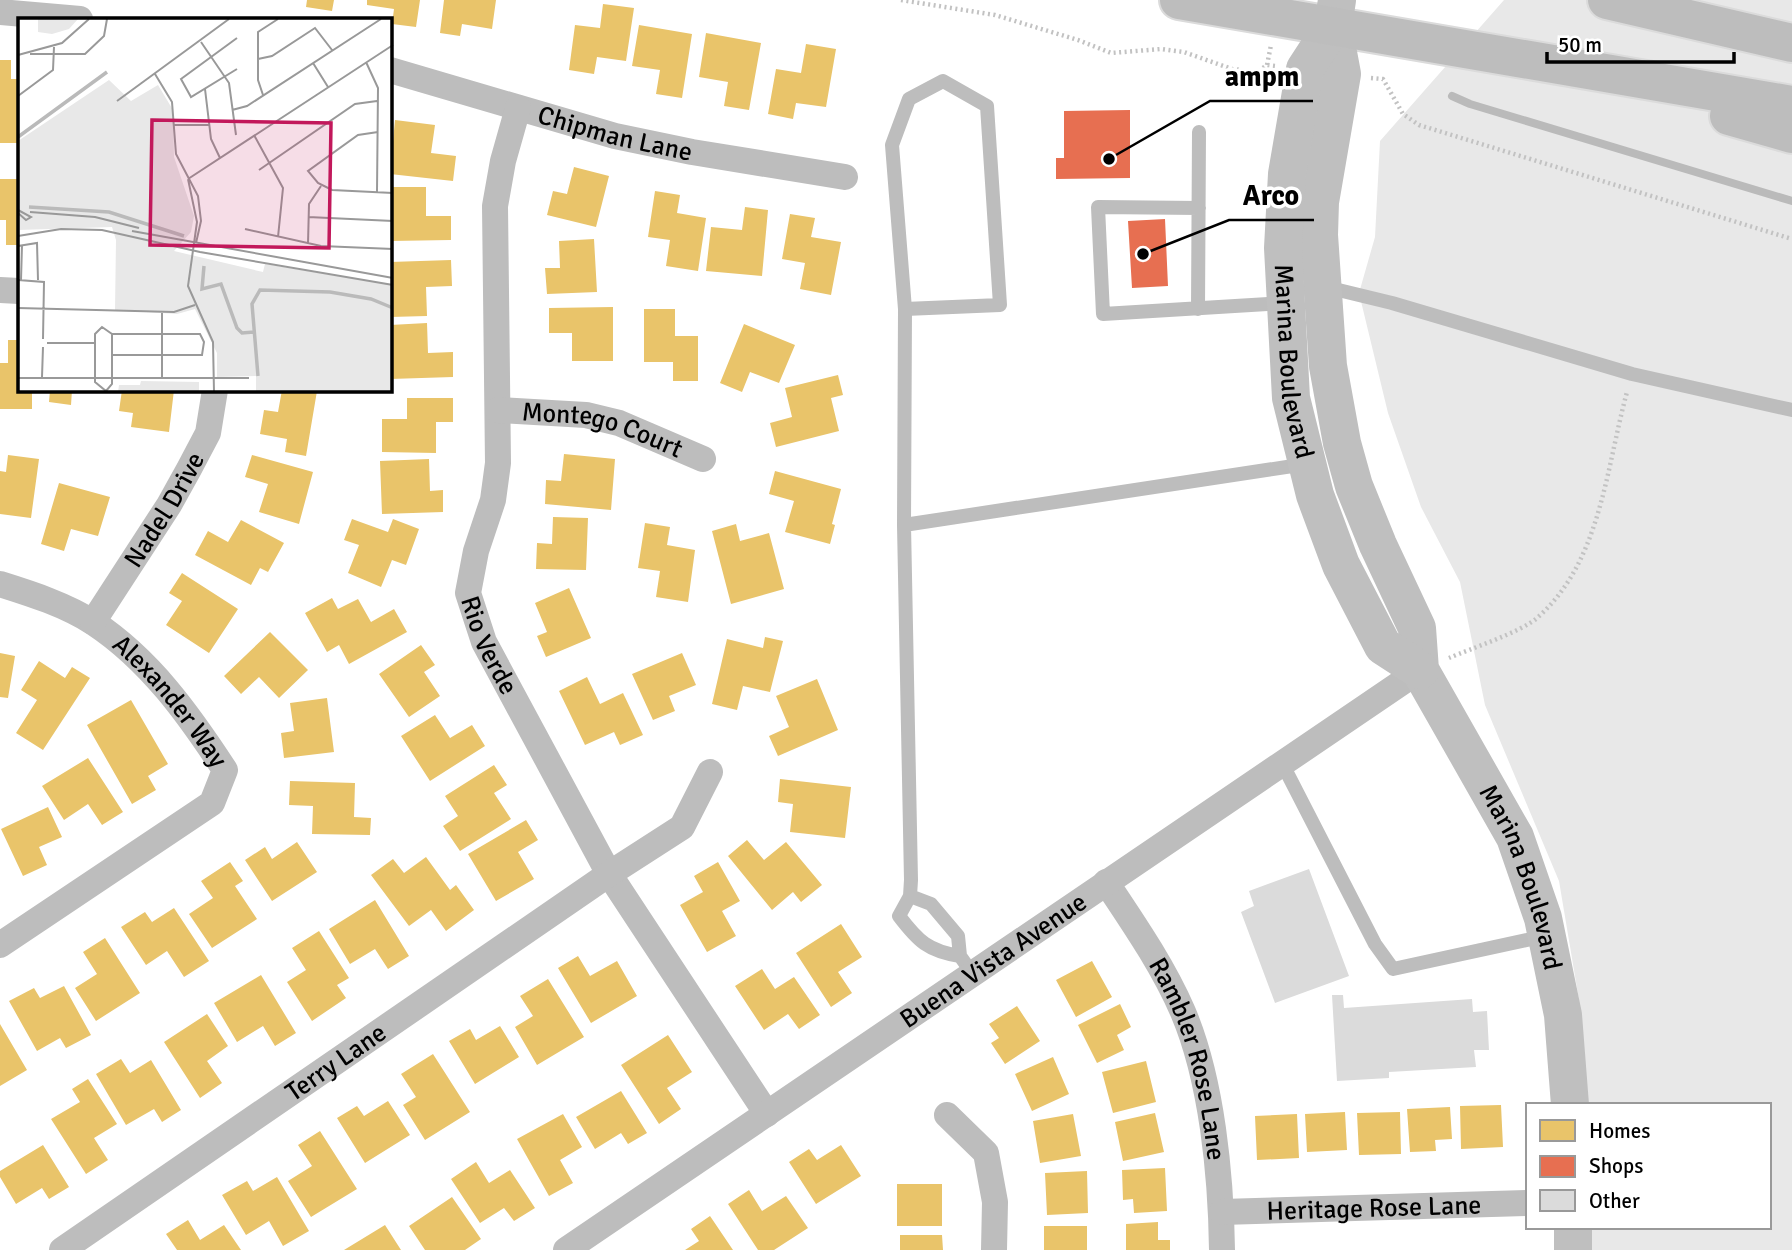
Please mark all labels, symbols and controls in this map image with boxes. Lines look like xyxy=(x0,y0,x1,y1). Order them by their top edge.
inset map xyxy=(18,18,392,392)
scale bar xyxy=(1547,21,1734,65)
text: 50 m xyxy=(1558,32,1602,58)
callout: ampm xyxy=(1210,52,1313,101)
text: ampm xyxy=(1225,60,1299,94)
street label: Chipman Lane xyxy=(534,99,695,169)
callout: Arco xyxy=(1229,171,1314,220)
text: Arco xyxy=(1243,179,1299,213)
street label: Marina Boulevard xyxy=(1267,263,1320,462)
street label: Montego Court xyxy=(521,396,687,465)
street label: Nadel Drive xyxy=(118,447,212,574)
street label: Rio Verde xyxy=(453,592,524,700)
street label: Alexander Way xyxy=(106,628,234,774)
street label: Marina Boulevard xyxy=(1472,779,1568,973)
street label: Buena Vista Avenue xyxy=(894,886,1093,1036)
street label: Rambler Rose Lane xyxy=(1141,952,1232,1162)
street label: Terry Lane xyxy=(280,1017,393,1109)
legend xyxy=(1526,1103,1771,1229)
text: Homes xyxy=(1589,1118,1651,1144)
text: Shops xyxy=(1589,1153,1643,1179)
text: Other xyxy=(1589,1188,1640,1214)
street label: Heritage Rose Lane xyxy=(1266,1189,1482,1228)

